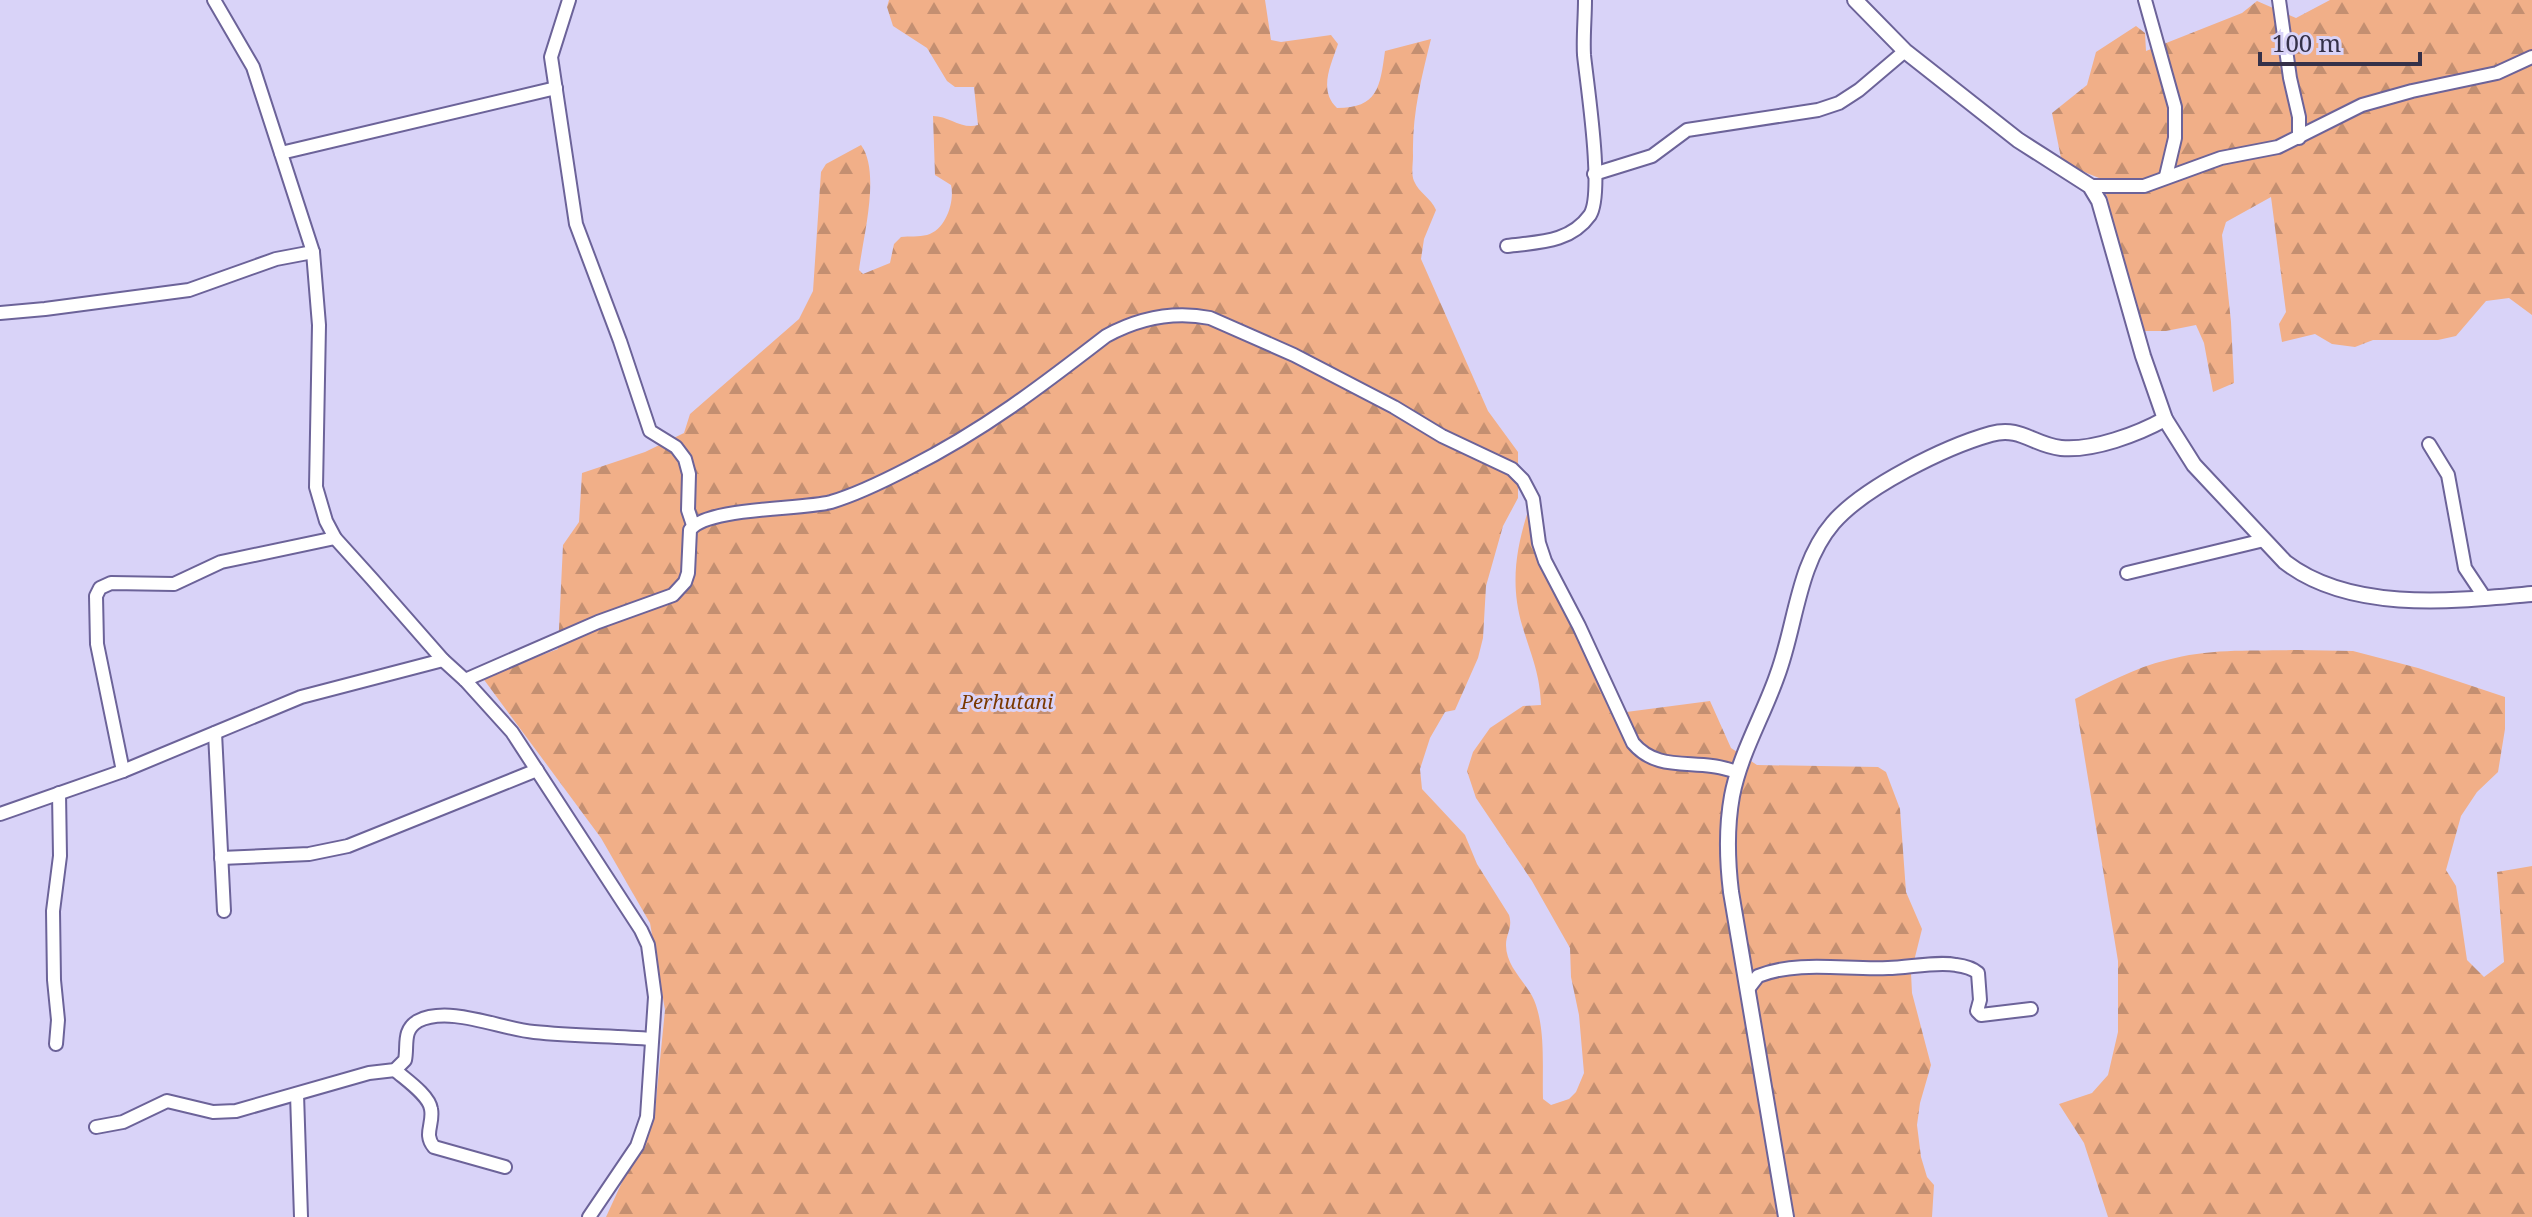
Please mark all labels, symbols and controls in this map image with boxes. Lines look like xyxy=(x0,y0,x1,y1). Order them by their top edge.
scale bar xyxy=(2260,16,2420,66)
text: 100 m xyxy=(2272,26,2341,59)
park label: Perhutani xyxy=(960,688,1053,715)

